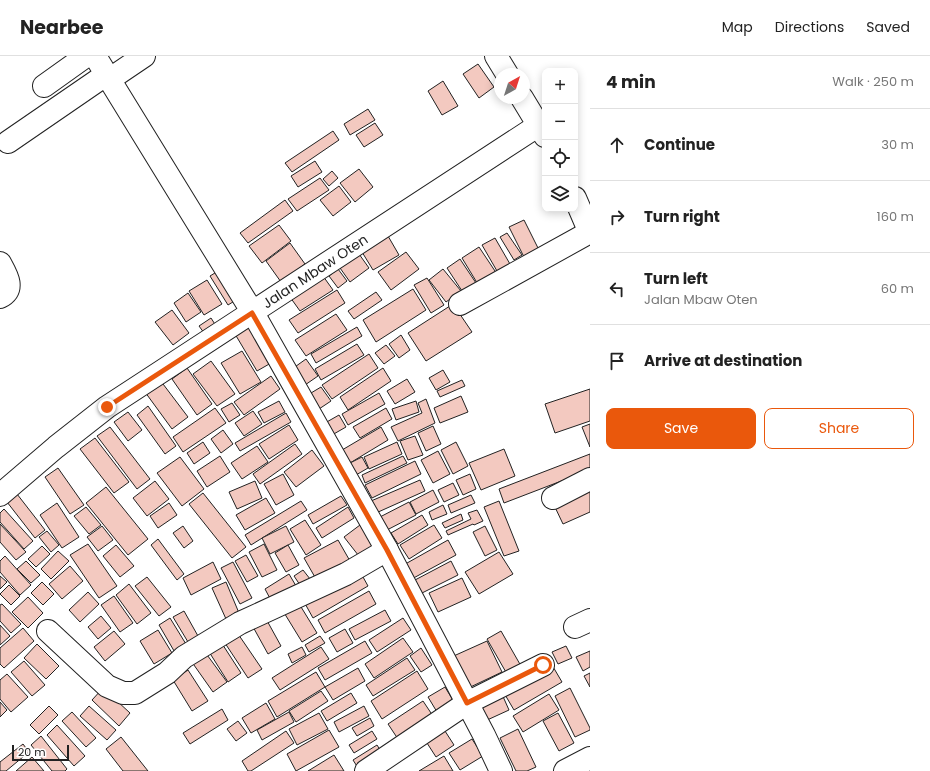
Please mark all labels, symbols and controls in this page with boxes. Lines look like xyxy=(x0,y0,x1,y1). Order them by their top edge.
text: Nearbee xyxy=(20,14,103,41)
text: Map xyxy=(722,17,753,37)
text: Directions xyxy=(775,17,844,37)
text: Saved xyxy=(866,17,910,37)
north arrow xyxy=(494,68,530,104)
map controls xyxy=(542,68,578,212)
button: + xyxy=(542,68,578,104)
text: 4 min xyxy=(606,70,656,94)
text: Walk · 250 m xyxy=(832,72,914,91)
button: − xyxy=(542,104,578,140)
icon: ahead xyxy=(606,134,628,156)
text: Continue xyxy=(644,134,715,155)
text: 30 m xyxy=(881,135,914,154)
button: locate xyxy=(542,140,578,176)
button: layers xyxy=(542,176,578,212)
icon: right xyxy=(606,206,628,228)
text: Turn right xyxy=(644,206,720,227)
text: 160 m xyxy=(877,207,914,226)
street label: Jalan Mbaw Oten xyxy=(258,229,372,313)
text: Turn left xyxy=(644,268,708,289)
icon: left xyxy=(606,278,628,300)
text: 60 m xyxy=(881,279,914,298)
text: Jalan Mbaw Oten xyxy=(644,290,758,309)
icon: arrive xyxy=(606,350,628,372)
text: Arrive at destination xyxy=(644,350,802,371)
route end xyxy=(98,398,116,416)
button: Save xyxy=(606,408,756,449)
button: Share xyxy=(764,408,914,449)
route start xyxy=(534,656,552,674)
scale bar xyxy=(12,743,69,762)
text: 20 m xyxy=(18,744,46,760)

